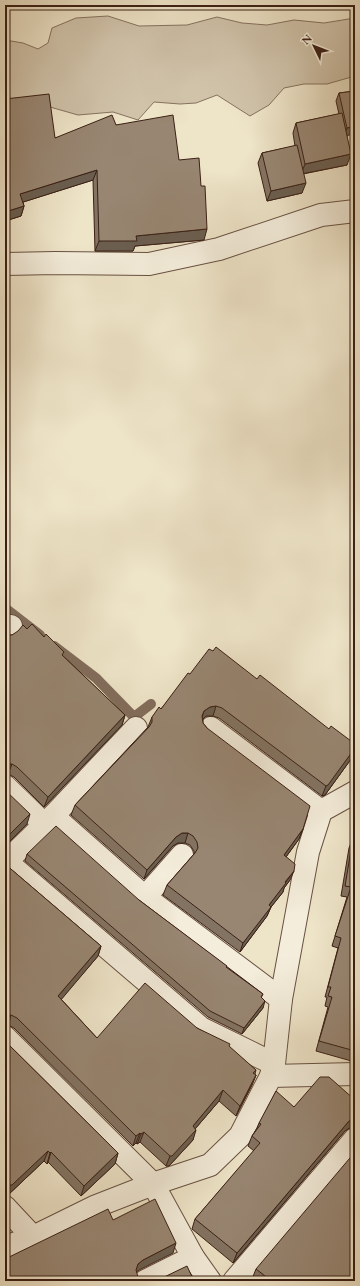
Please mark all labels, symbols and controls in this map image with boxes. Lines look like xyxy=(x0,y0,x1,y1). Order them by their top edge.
north arrow xyxy=(294,26,334,66)
text: N xyxy=(299,31,315,47)

